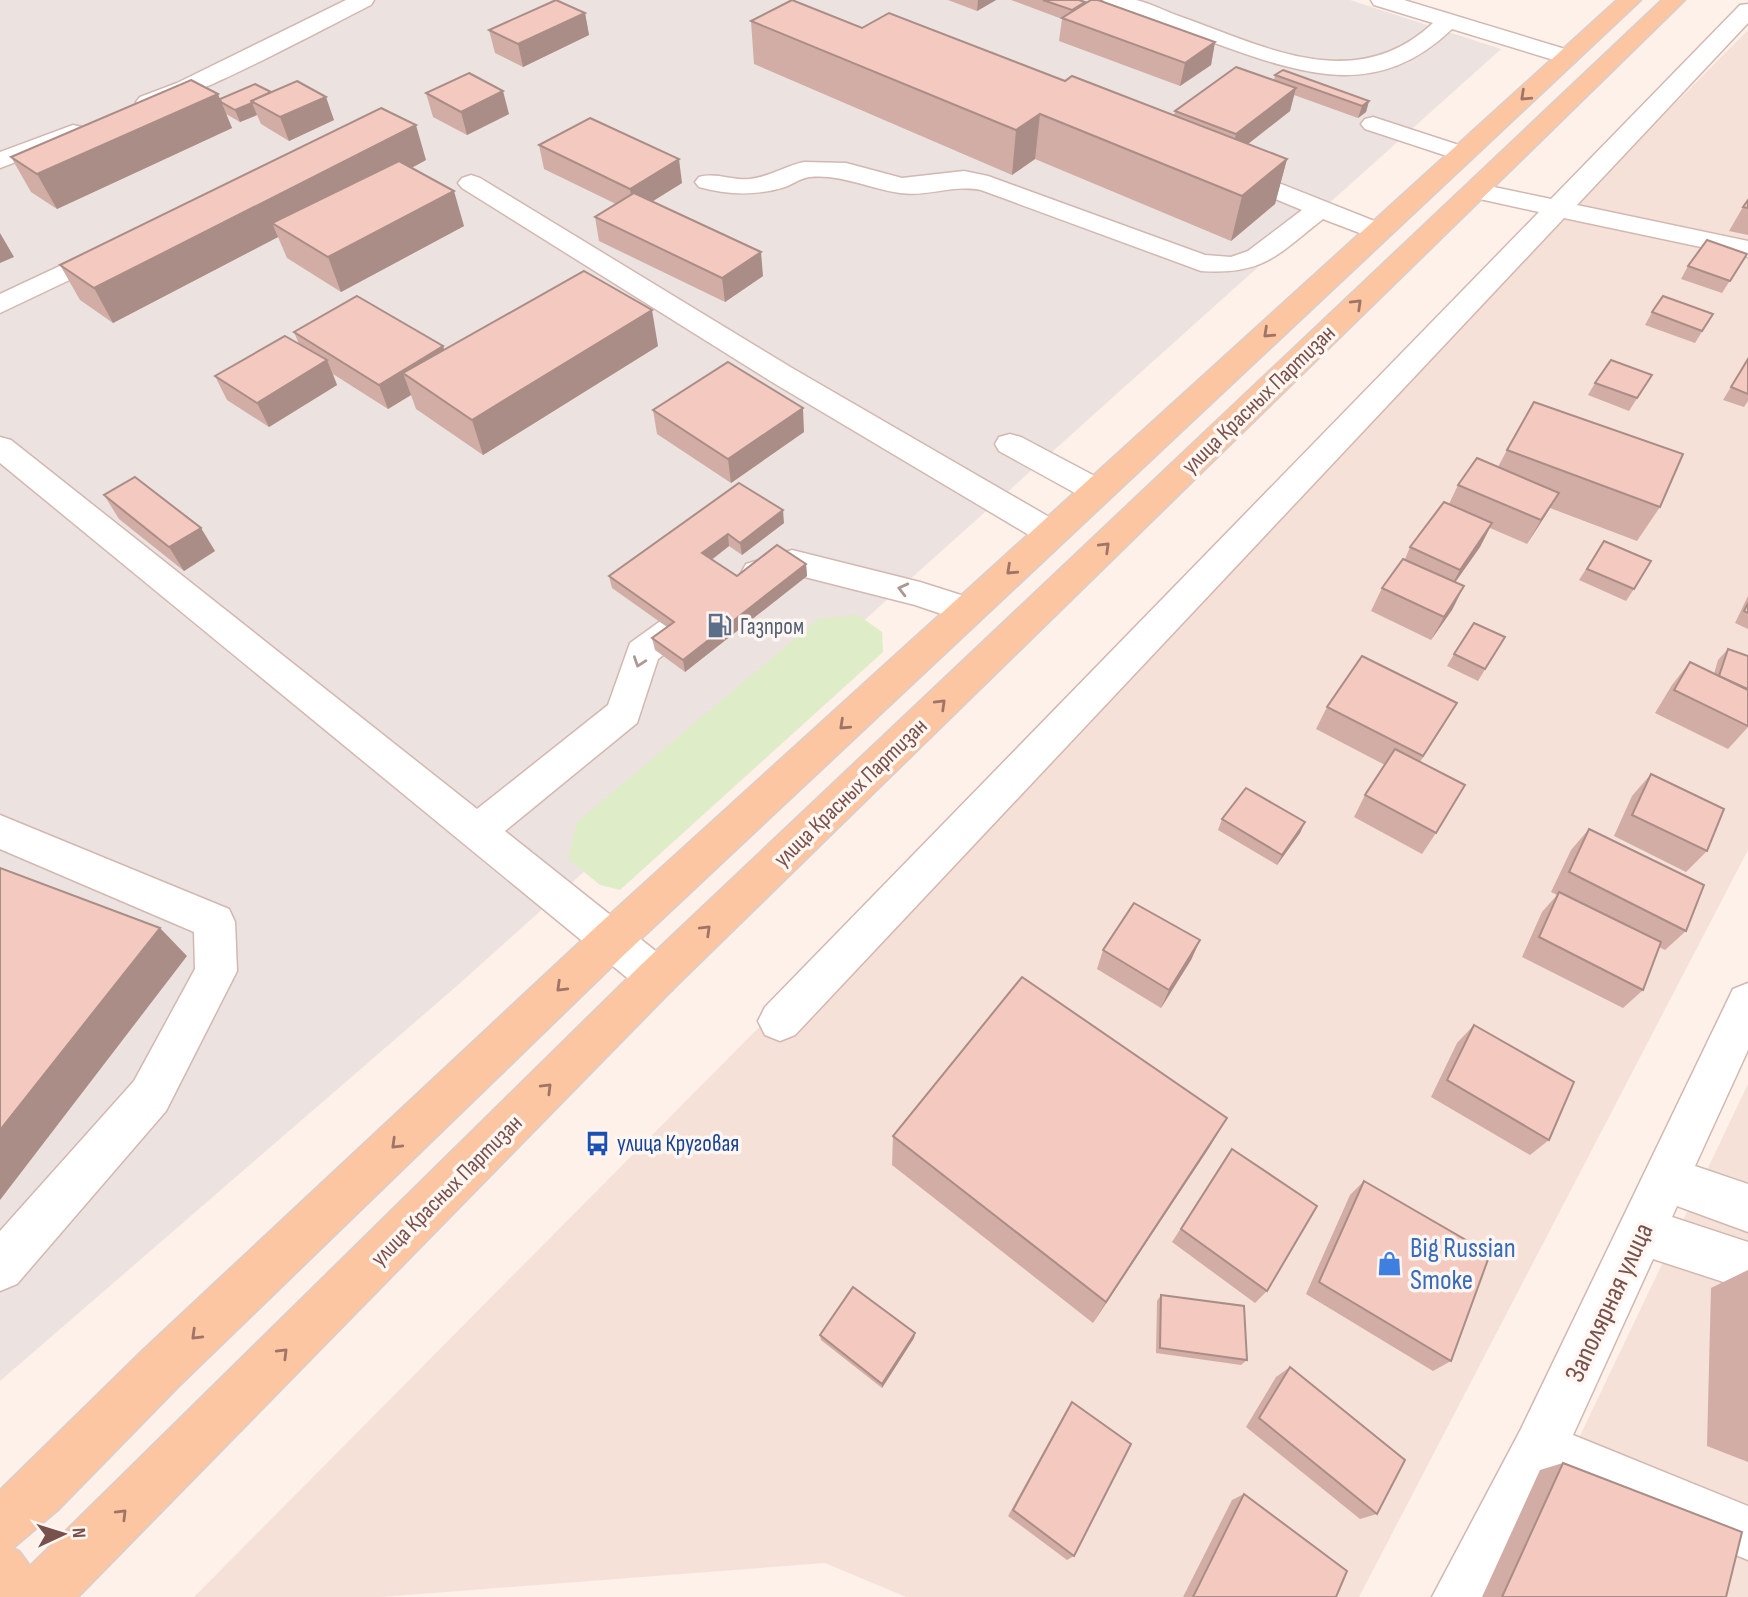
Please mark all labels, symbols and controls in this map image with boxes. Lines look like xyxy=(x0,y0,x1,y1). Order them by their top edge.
one-way arrow xyxy=(1520,88,1533,100)
one-way arrow xyxy=(1349,299,1362,312)
street label: улица Красных Партизан xyxy=(1176,319,1341,480)
one-way arrow xyxy=(1263,325,1276,338)
one-way arrow xyxy=(1097,542,1110,555)
one-way arrow xyxy=(1006,562,1019,575)
one-way arrow xyxy=(897,583,909,597)
fuel station icon: Газпром xyxy=(706,612,734,640)
place label: Газпром xyxy=(740,613,804,641)
one-way arrow xyxy=(633,655,648,668)
one-way arrow xyxy=(933,700,946,713)
street label: улица Красных Партизан xyxy=(768,712,933,873)
one-way arrow xyxy=(839,716,852,729)
one-way arrow xyxy=(698,926,711,939)
one-way arrow xyxy=(556,979,569,992)
one-way arrow xyxy=(539,1083,552,1096)
street label: улица Красных Партизан xyxy=(365,1109,528,1272)
bus stop icon: улица Круговая xyxy=(583,1129,611,1157)
place label: улица Круговая xyxy=(617,1130,739,1158)
one-way arrow xyxy=(391,1136,404,1149)
street label: Заполярная улица xyxy=(1558,1218,1661,1387)
place label: Big Russian Smoke xyxy=(1410,1232,1516,1297)
shop icon: Big Russian Smoke xyxy=(1376,1249,1404,1277)
one-way arrow xyxy=(191,1326,204,1339)
one-way arrow xyxy=(275,1349,288,1362)
north arrow xyxy=(28,1499,98,1569)
one-way arrow xyxy=(114,1510,126,1522)
text: N xyxy=(67,1527,90,1539)

